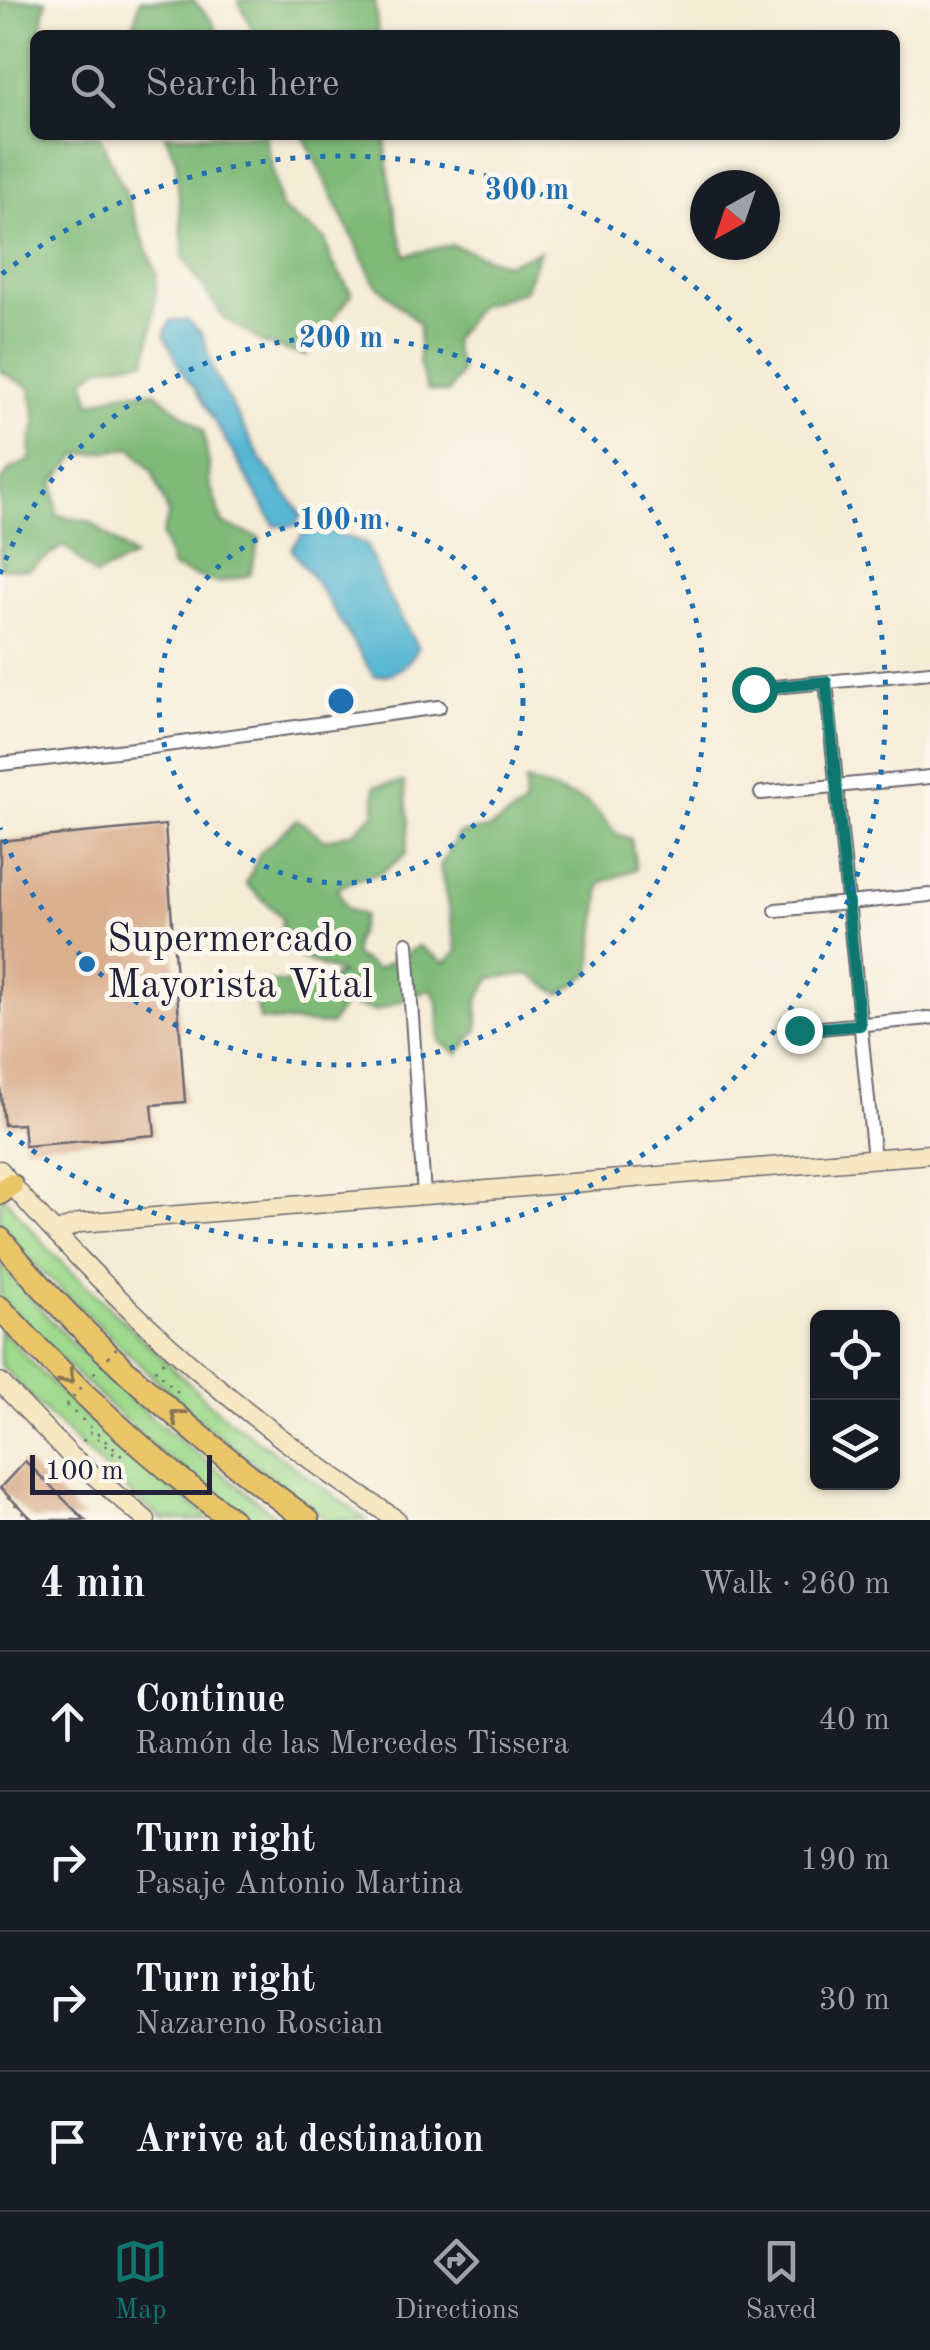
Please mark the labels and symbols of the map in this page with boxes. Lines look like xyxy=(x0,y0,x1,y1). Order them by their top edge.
north arrow xyxy=(690,170,780,260)
text: 300 m xyxy=(485,176,569,206)
text: 200 m xyxy=(299,324,383,354)
text: 100 m xyxy=(299,506,383,536)
route start xyxy=(732,667,778,713)
centre of rings xyxy=(323,683,359,719)
place label: Supermercado Mayorista Vital xyxy=(107,921,373,1007)
marker: Supermercado Mayorista Vital xyxy=(76,953,98,975)
route end xyxy=(777,1008,823,1054)
one-way arrow xyxy=(56,1366,74,1384)
one-way arrow xyxy=(170,1410,188,1428)
scale bar xyxy=(30,1450,212,1494)

